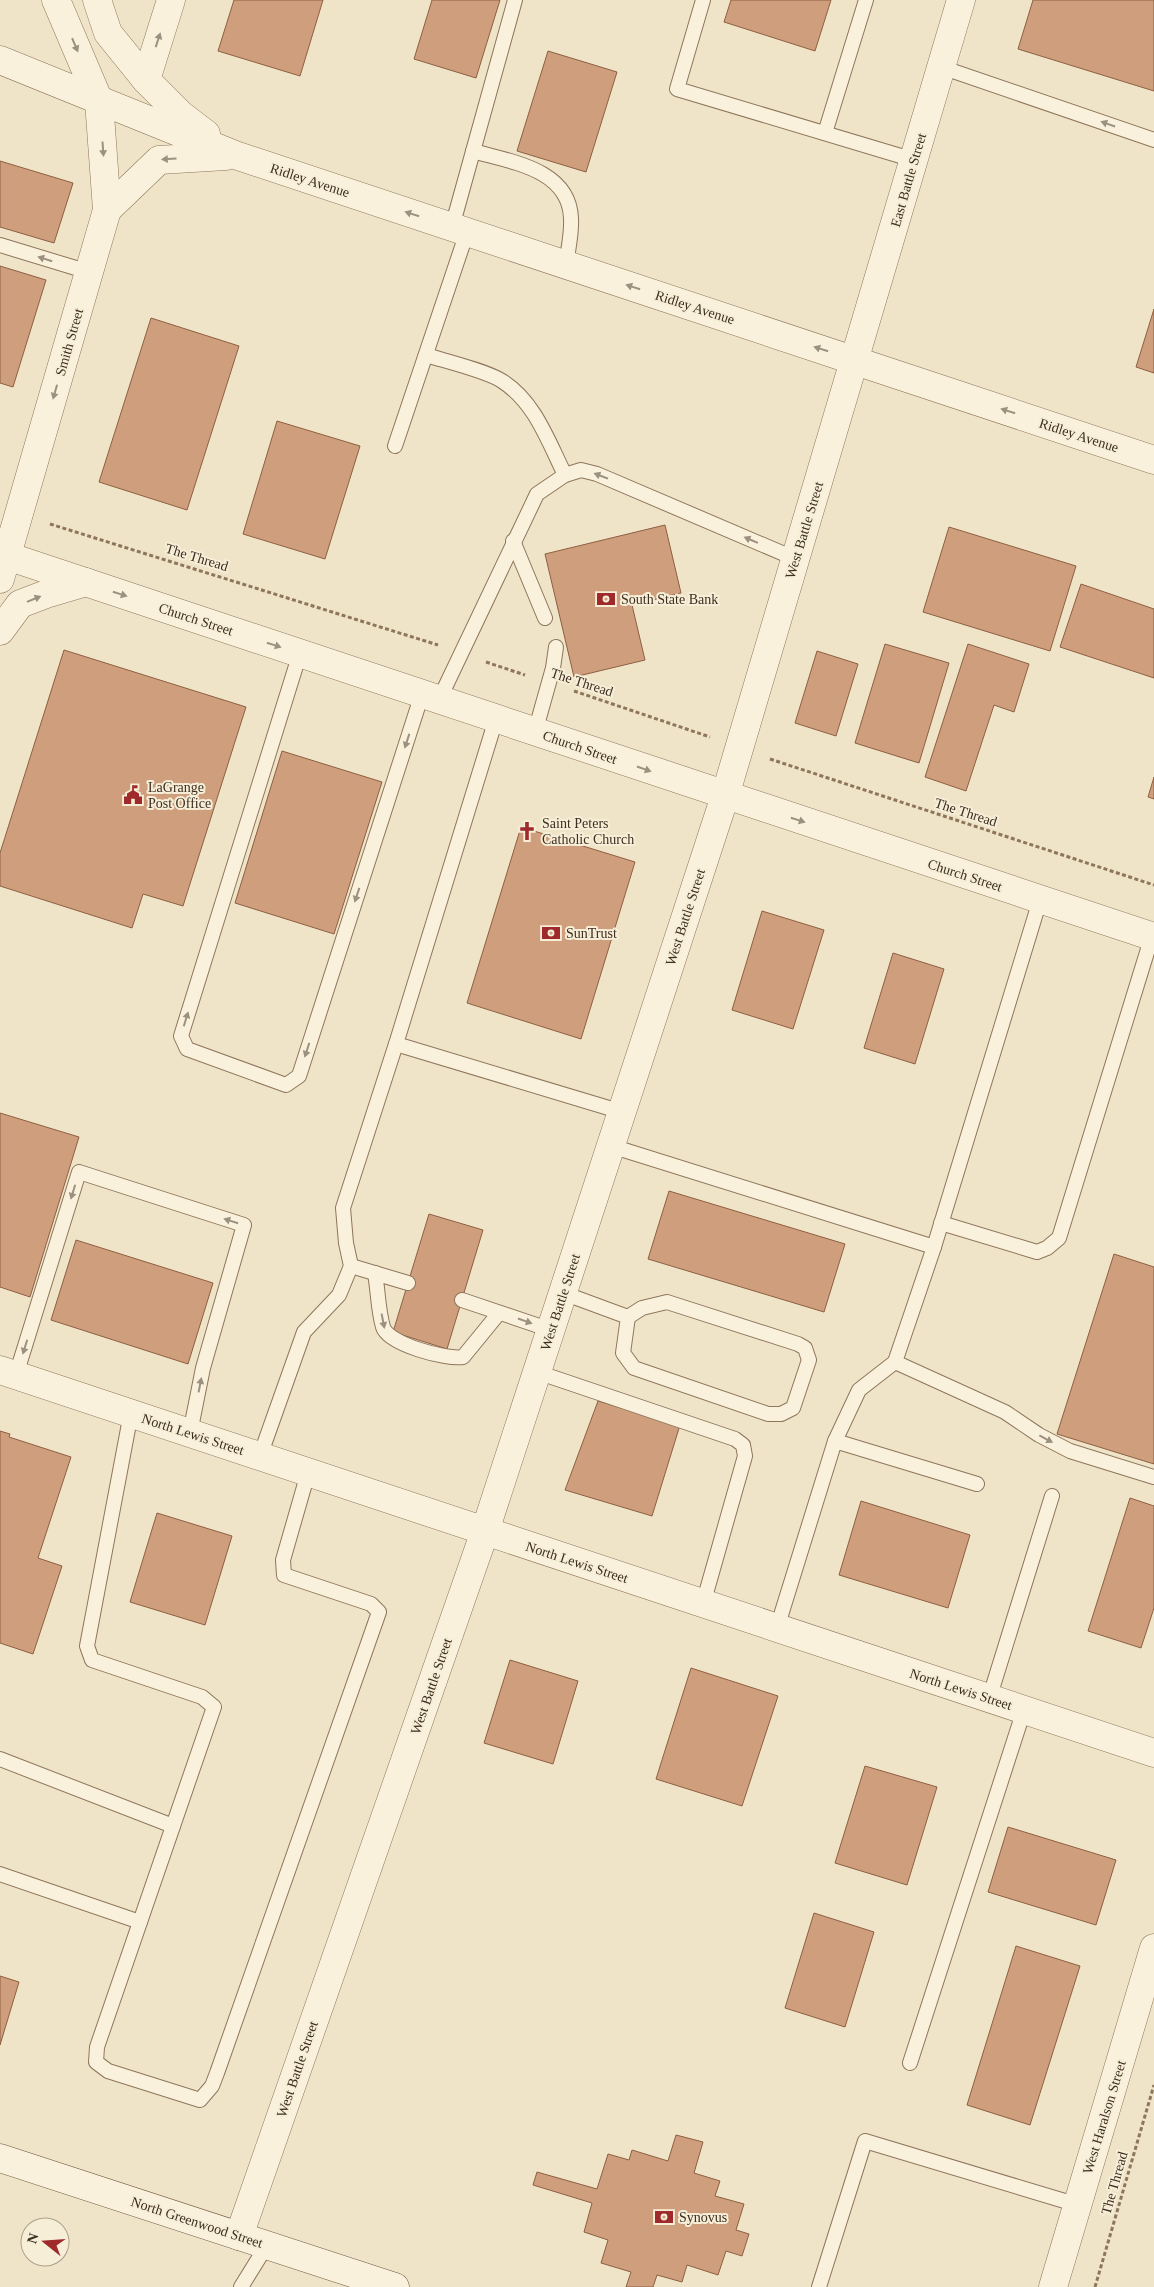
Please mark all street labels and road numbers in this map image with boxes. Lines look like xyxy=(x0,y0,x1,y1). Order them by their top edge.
street label: East Battle Street xyxy=(888,131,929,229)
street label: Ridley Avenue xyxy=(268,161,351,200)
street label: Ridley Avenue xyxy=(653,288,736,327)
street label: Smith Street xyxy=(53,307,86,378)
street label: Ridley Avenue xyxy=(1037,416,1120,455)
street label: West Battle Street xyxy=(783,480,826,581)
street label: The Thread xyxy=(164,541,230,574)
street label: Church Street xyxy=(157,600,235,639)
street label: The Thread xyxy=(549,665,615,700)
street label: Church Street xyxy=(541,728,619,767)
street label: The Thread xyxy=(933,795,999,830)
street label: Church Street xyxy=(926,856,1004,895)
street label: West Battle Street xyxy=(663,867,708,967)
street label: West Battle Street xyxy=(538,1252,583,1352)
street label: North Lewis Street xyxy=(140,1411,246,1458)
street label: North Lewis Street xyxy=(524,1539,630,1586)
street label: West Battle Street xyxy=(408,1636,455,1736)
street label: North Lewis Street xyxy=(908,1666,1014,1713)
street label: West Battle Street xyxy=(274,2019,321,2119)
street label: West Haralson Street xyxy=(1080,2059,1129,2176)
street label: The Thread xyxy=(1098,2150,1131,2216)
street label: North Greenwood Street xyxy=(129,2194,265,2251)

